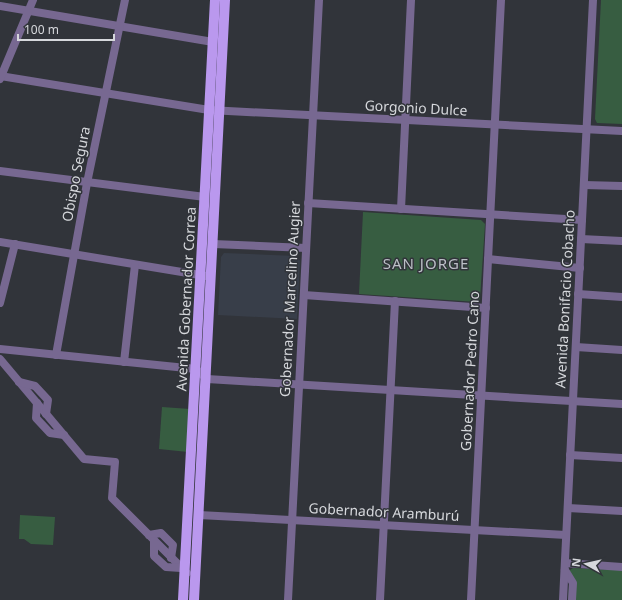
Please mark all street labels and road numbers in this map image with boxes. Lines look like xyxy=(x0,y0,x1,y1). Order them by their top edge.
street label: Gorgonio Dulce xyxy=(364,95,468,120)
street label: Obispo Segura xyxy=(57,125,94,223)
street label: Gobernador Marcelino Augier xyxy=(275,200,304,397)
street label: Avenida Gobernador Correa xyxy=(171,206,200,392)
street label: Avenida Bonifacio Cobacho xyxy=(550,209,579,389)
street label: Gobernador Pedro Cano xyxy=(456,290,483,452)
street label: Gobernador Aramburú xyxy=(308,498,460,525)

